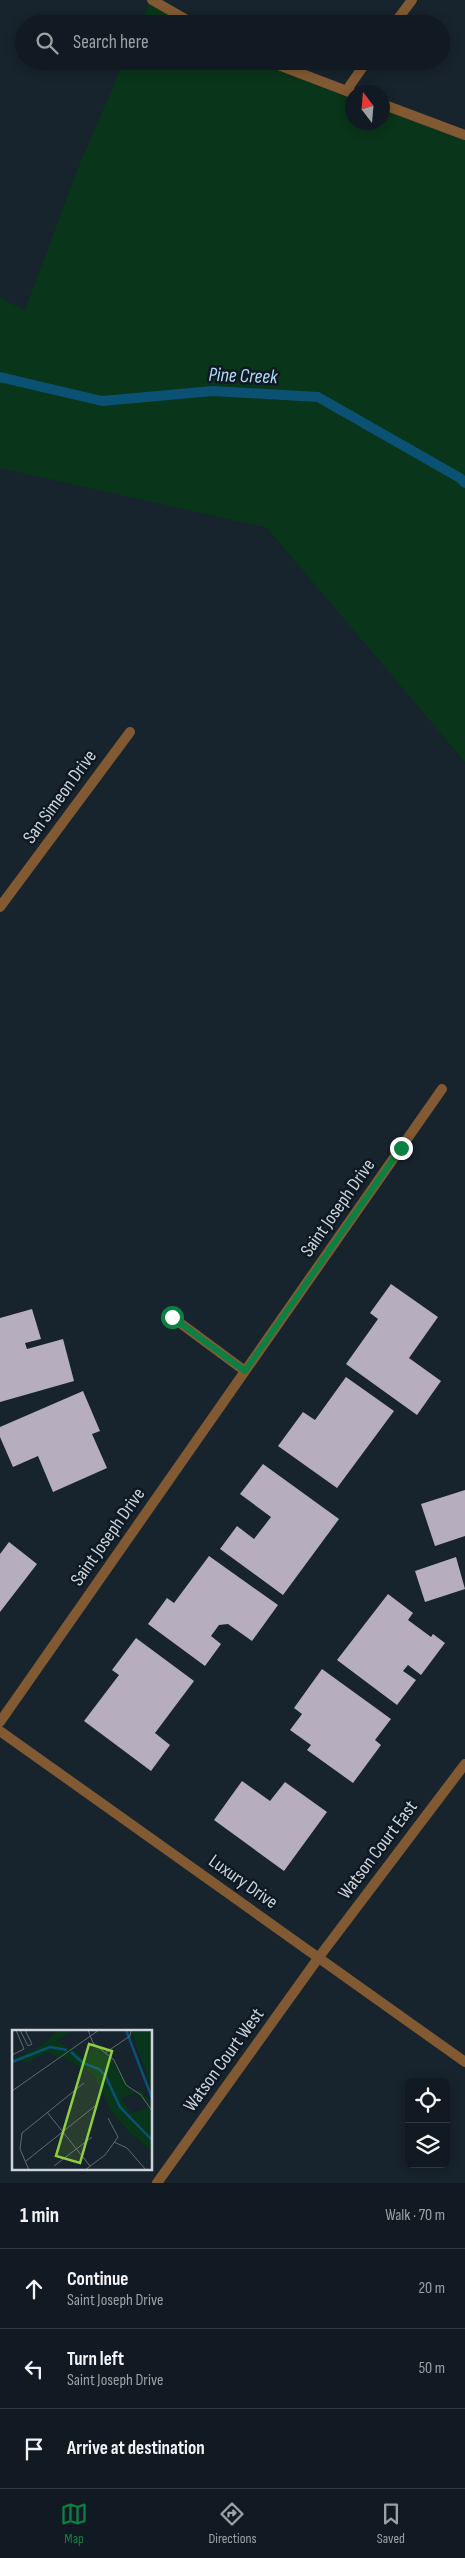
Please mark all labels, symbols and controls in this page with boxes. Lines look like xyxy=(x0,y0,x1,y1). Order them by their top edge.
search box xyxy=(15,15,450,70)
icon: search xyxy=(33,29,61,57)
text: Search here xyxy=(73,31,149,54)
north arrow xyxy=(345,85,390,130)
water label: Pine Creek xyxy=(208,363,278,389)
street label: San Simeon Drive xyxy=(18,746,102,848)
route end xyxy=(390,1137,413,1160)
street label: Saint Joseph Drive xyxy=(296,1155,380,1261)
route start xyxy=(161,1306,184,1329)
street label: Saint Joseph Drive xyxy=(66,1484,150,1590)
street label: Watson Court East xyxy=(333,1796,423,1904)
street label: Luxury Drive xyxy=(204,1850,282,1914)
street label: Watson Court West xyxy=(179,2004,269,2116)
inset map xyxy=(12,2030,152,2170)
map controls xyxy=(405,2078,450,2168)
button: locate xyxy=(405,2078,450,2123)
button: layers xyxy=(405,2123,450,2168)
text: 1 min xyxy=(20,2203,59,2228)
text: Walk · 70 m xyxy=(385,2206,445,2225)
text: Continue xyxy=(67,2268,128,2291)
icon: ahead xyxy=(20,2275,48,2303)
text: 20 m xyxy=(418,2279,445,2298)
text: Saint Joseph Drive xyxy=(67,2291,163,2310)
text: Turn left xyxy=(67,2348,124,2371)
icon: left xyxy=(20,2355,48,2383)
text: 50 m xyxy=(419,2359,445,2378)
text: Saint Joseph Drive xyxy=(67,2371,163,2390)
icon: arrive xyxy=(20,2435,48,2463)
text: Arrive at destination xyxy=(67,2437,205,2460)
tab: Map xyxy=(60,2500,88,2547)
tab: Directions xyxy=(208,2500,257,2547)
tab: Saved xyxy=(377,2500,405,2547)

